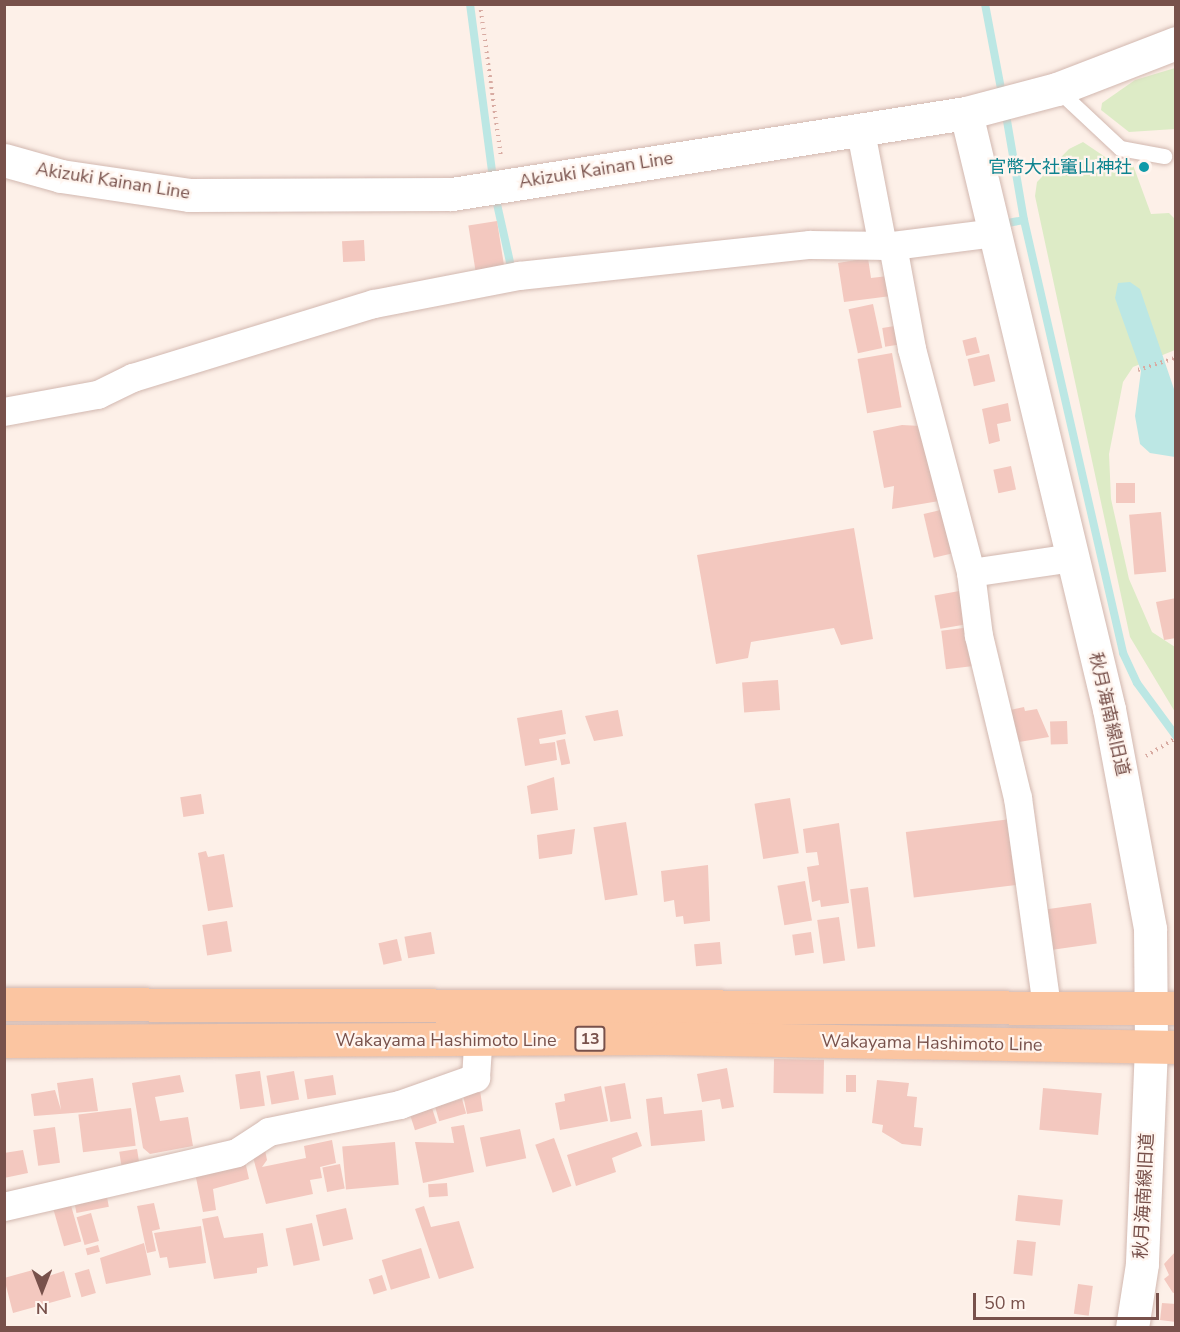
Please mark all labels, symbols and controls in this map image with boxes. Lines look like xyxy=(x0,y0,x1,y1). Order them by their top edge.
street label: Akizuki Kainan Line xyxy=(517,147,675,193)
place label: 官幣大社竃山神社 xyxy=(988,156,1132,178)
street label: Akizuki Kainan Line xyxy=(34,158,192,204)
marker: 官幣大社竃山神社 xyxy=(1137,160,1151,174)
street label: 秋月海南線旧道 xyxy=(1084,650,1134,778)
road number: 13 xyxy=(574,1026,606,1052)
street label: Wakayama Hashimoto Line xyxy=(335,1029,557,1051)
street label: Wakayama Hashimoto Line xyxy=(821,1030,1043,1056)
street label: 秋月海南線旧道 xyxy=(1130,1133,1158,1259)
north arrow xyxy=(12,1260,72,1320)
scale bar xyxy=(976,1281,1162,1319)
text: 50 m xyxy=(984,1291,1026,1315)
text: N xyxy=(36,1297,48,1319)

